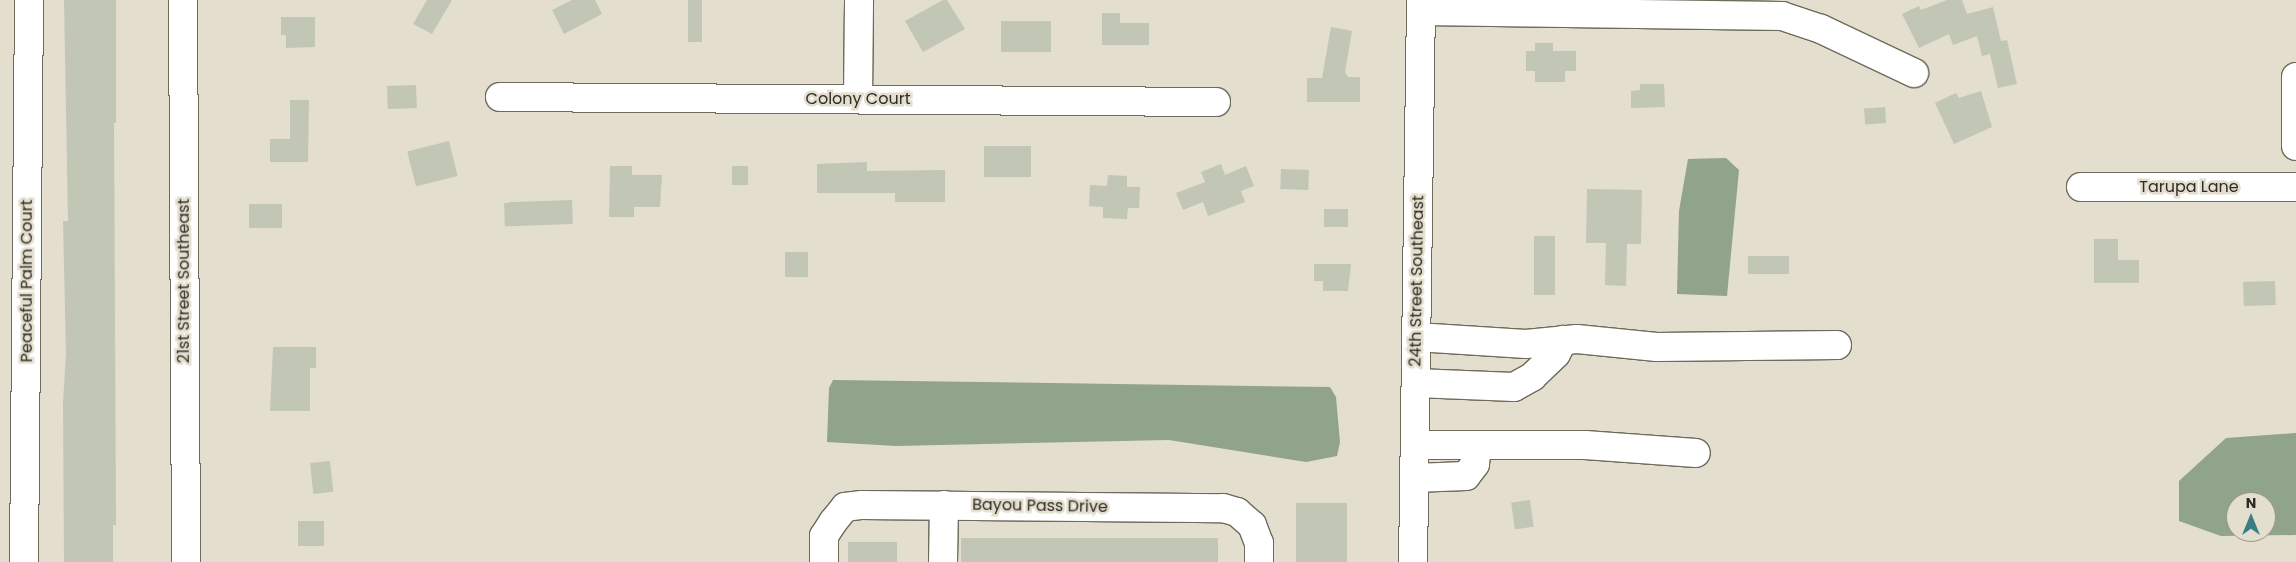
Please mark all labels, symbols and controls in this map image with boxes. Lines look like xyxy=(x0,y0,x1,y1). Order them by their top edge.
street label: Colony Court xyxy=(806,89,910,109)
street label: Tarupa Lane xyxy=(2139,177,2239,197)
street label: 24th Street Southeast xyxy=(1406,195,1428,367)
street label: 21st Street Southeast xyxy=(174,199,194,363)
street label: Peaceful Palm Court xyxy=(17,200,37,362)
north arrow xyxy=(2226,492,2276,542)
text: N xyxy=(2246,493,2256,513)
street label: Bayou Pass Drive xyxy=(972,495,1108,517)

